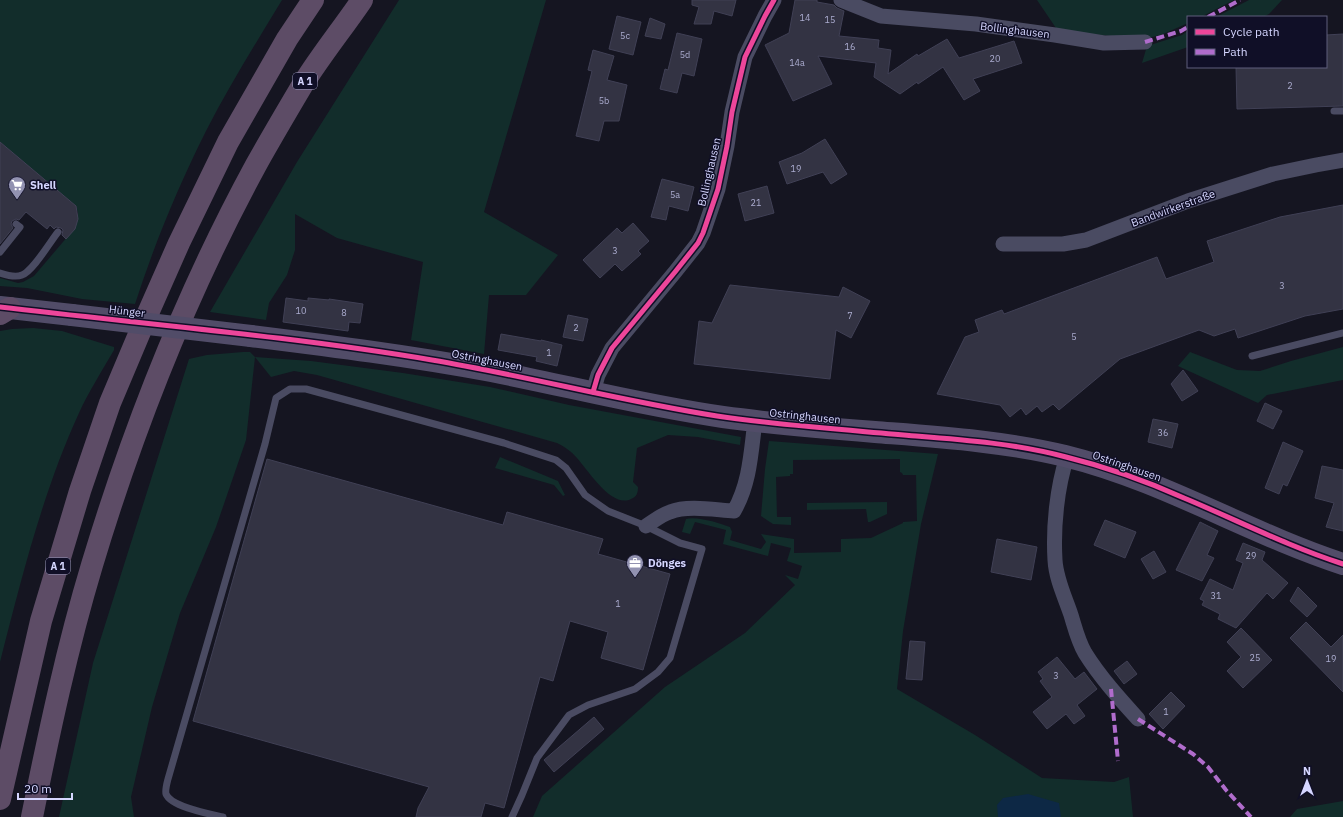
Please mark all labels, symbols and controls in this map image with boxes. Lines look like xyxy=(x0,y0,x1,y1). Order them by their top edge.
house number: 14 xyxy=(800,12,810,23)
house number: 15 xyxy=(825,14,835,25)
legend xyxy=(1187,16,1327,68)
street label: Bollinghausen xyxy=(979,19,1051,41)
text: Cycle path xyxy=(1223,24,1280,39)
house number: 5c xyxy=(620,30,630,41)
house number: 16 xyxy=(845,41,855,52)
text: Path xyxy=(1223,44,1248,59)
house number: 5d xyxy=(680,49,690,60)
house number: 20 xyxy=(990,53,1000,64)
house number: 14a xyxy=(789,57,805,68)
road number: A 1 xyxy=(293,73,317,89)
house number: 2 xyxy=(1287,80,1293,91)
house number: 5b xyxy=(599,95,609,106)
street label: Bollinghausen xyxy=(694,136,724,208)
house number: 19 xyxy=(791,163,801,174)
supermarket icon: Shell xyxy=(7,175,27,200)
place label: Shell xyxy=(30,178,57,192)
street label: Bandwirkerstraße xyxy=(1129,186,1217,230)
house number: 5a xyxy=(670,189,680,200)
house number: 21 xyxy=(751,197,761,208)
house number: 3 xyxy=(612,245,618,256)
house number: 3 xyxy=(1279,280,1285,291)
street label: Hünger xyxy=(108,302,146,320)
house number: 10 xyxy=(296,305,306,316)
house number: 8 xyxy=(341,307,347,318)
house number: 7 xyxy=(847,310,853,321)
house number: 2 xyxy=(573,322,579,333)
house number: 5 xyxy=(1071,331,1077,342)
street label: Ostringhausen xyxy=(450,346,524,374)
house number: 1 xyxy=(546,347,552,358)
street label: Ostringhausen xyxy=(769,405,841,427)
house number: 36 xyxy=(1158,427,1168,438)
street label: Ostringhausen xyxy=(1091,448,1163,484)
house number: 29 xyxy=(1246,550,1256,561)
office icon: Dönges xyxy=(625,553,645,578)
place label: Dönges xyxy=(648,556,687,570)
road number: A 1 xyxy=(46,558,70,574)
house number: 31 xyxy=(1211,590,1221,601)
house number: 1 xyxy=(615,598,621,609)
house number: 25 xyxy=(1250,652,1260,663)
house number: 19 xyxy=(1326,653,1336,664)
house number: 3 xyxy=(1053,670,1059,681)
house number: 1 xyxy=(1163,706,1169,717)
north arrow xyxy=(1287,761,1327,801)
text: N xyxy=(1303,764,1311,778)
scale bar xyxy=(18,775,72,801)
text: 20 m xyxy=(24,781,52,796)

